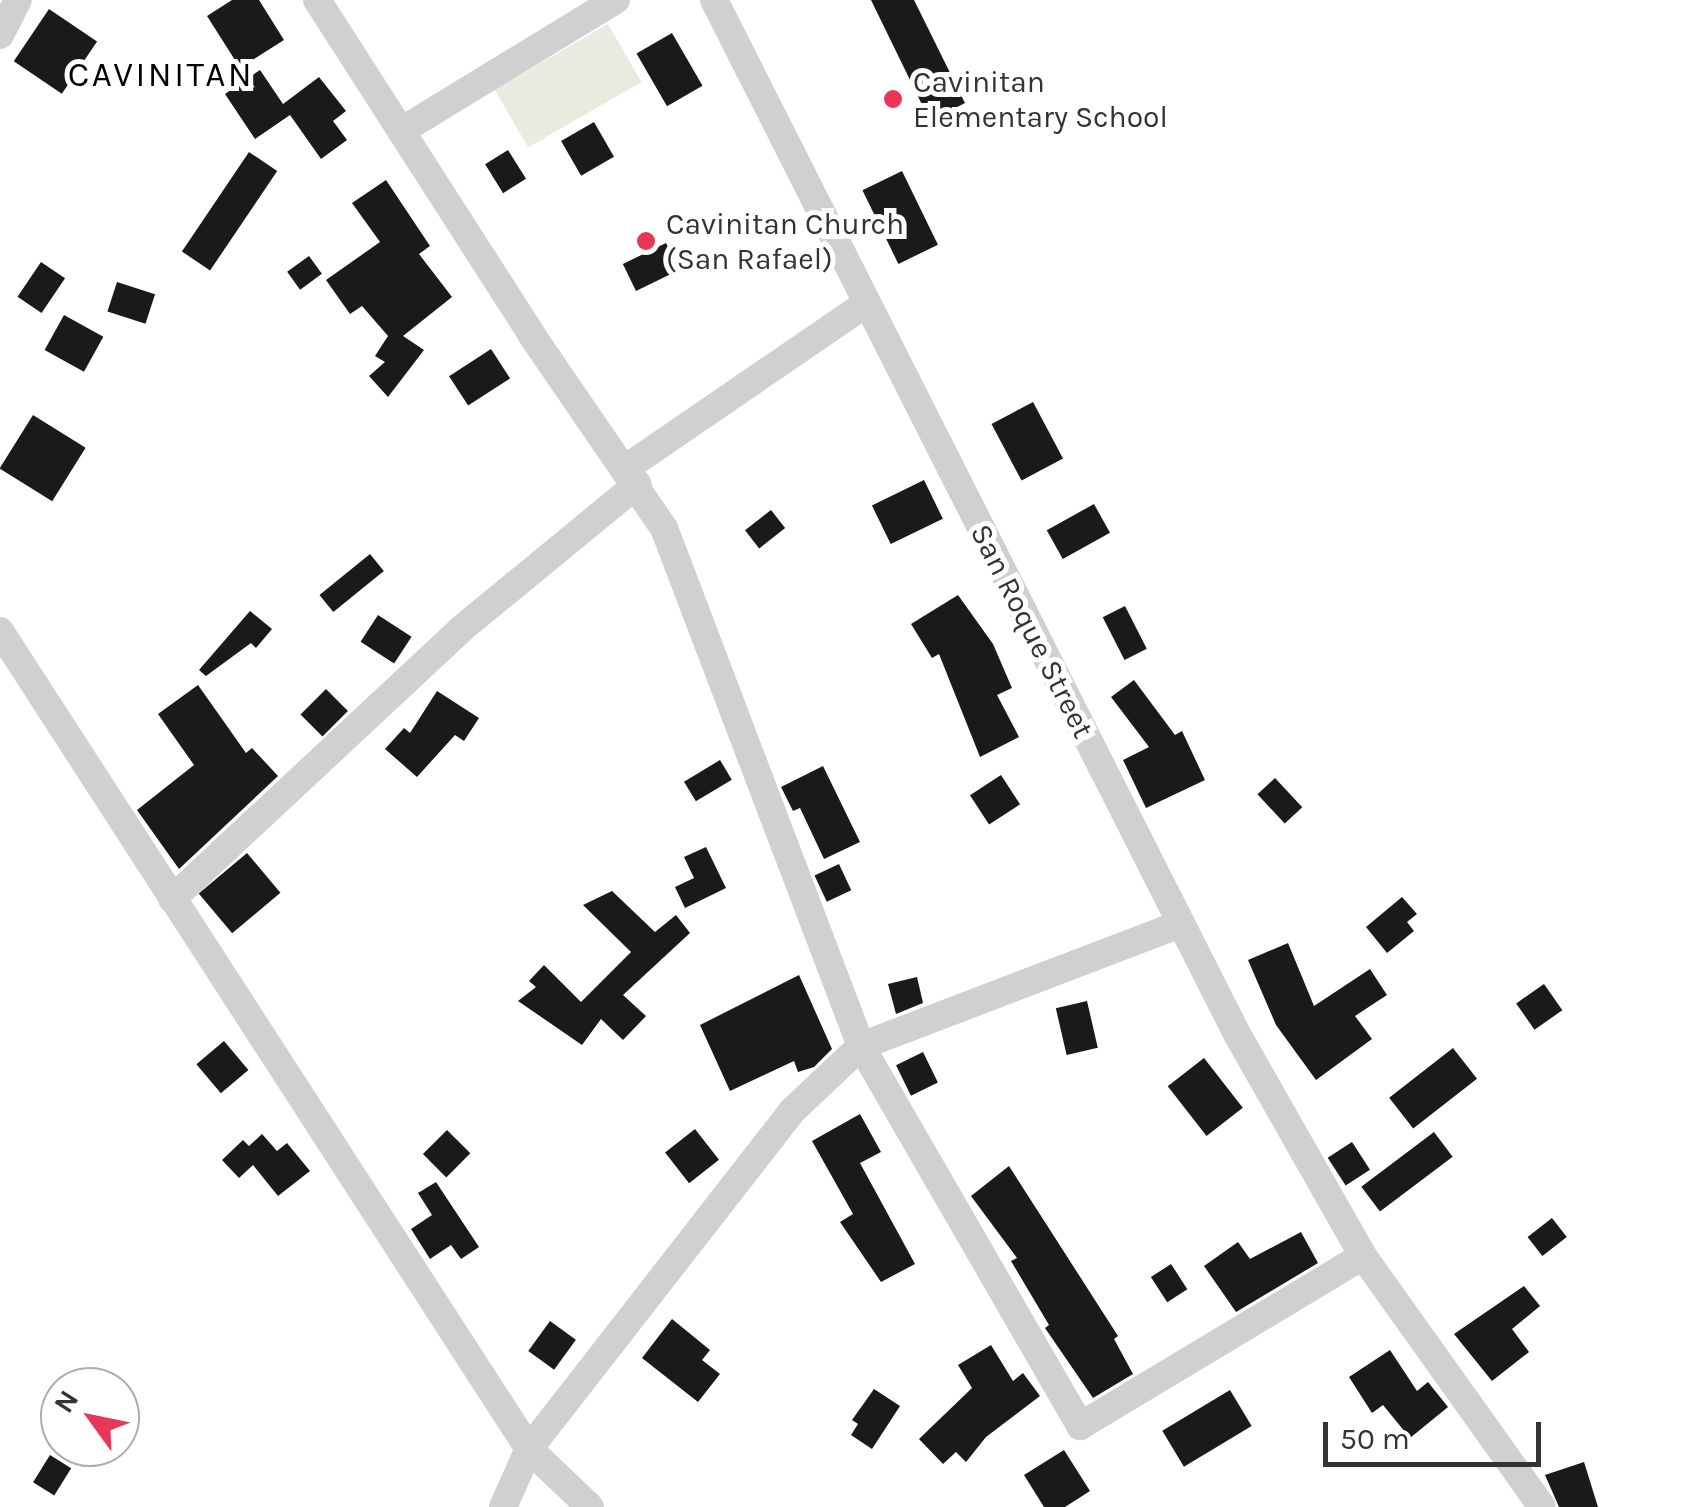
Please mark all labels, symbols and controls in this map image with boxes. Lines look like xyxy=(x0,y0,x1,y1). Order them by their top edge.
district label: CAVINITAN xyxy=(68,54,254,96)
place label: Cavinitan Elementary School xyxy=(913,64,1168,134)
marker: Cavinitan Elementary School xyxy=(882,88,904,110)
place label: Cavinitan Church (San Rafael) xyxy=(666,206,904,276)
marker: Cavinitan Church (San Rafael) xyxy=(635,230,657,252)
street label: San Roque Street xyxy=(963,518,1101,744)
north arrow xyxy=(40,1367,140,1467)
text: N xyxy=(47,1384,85,1419)
scale bar xyxy=(1328,1402,1546,1464)
text: 50 m xyxy=(1340,1421,1410,1457)

